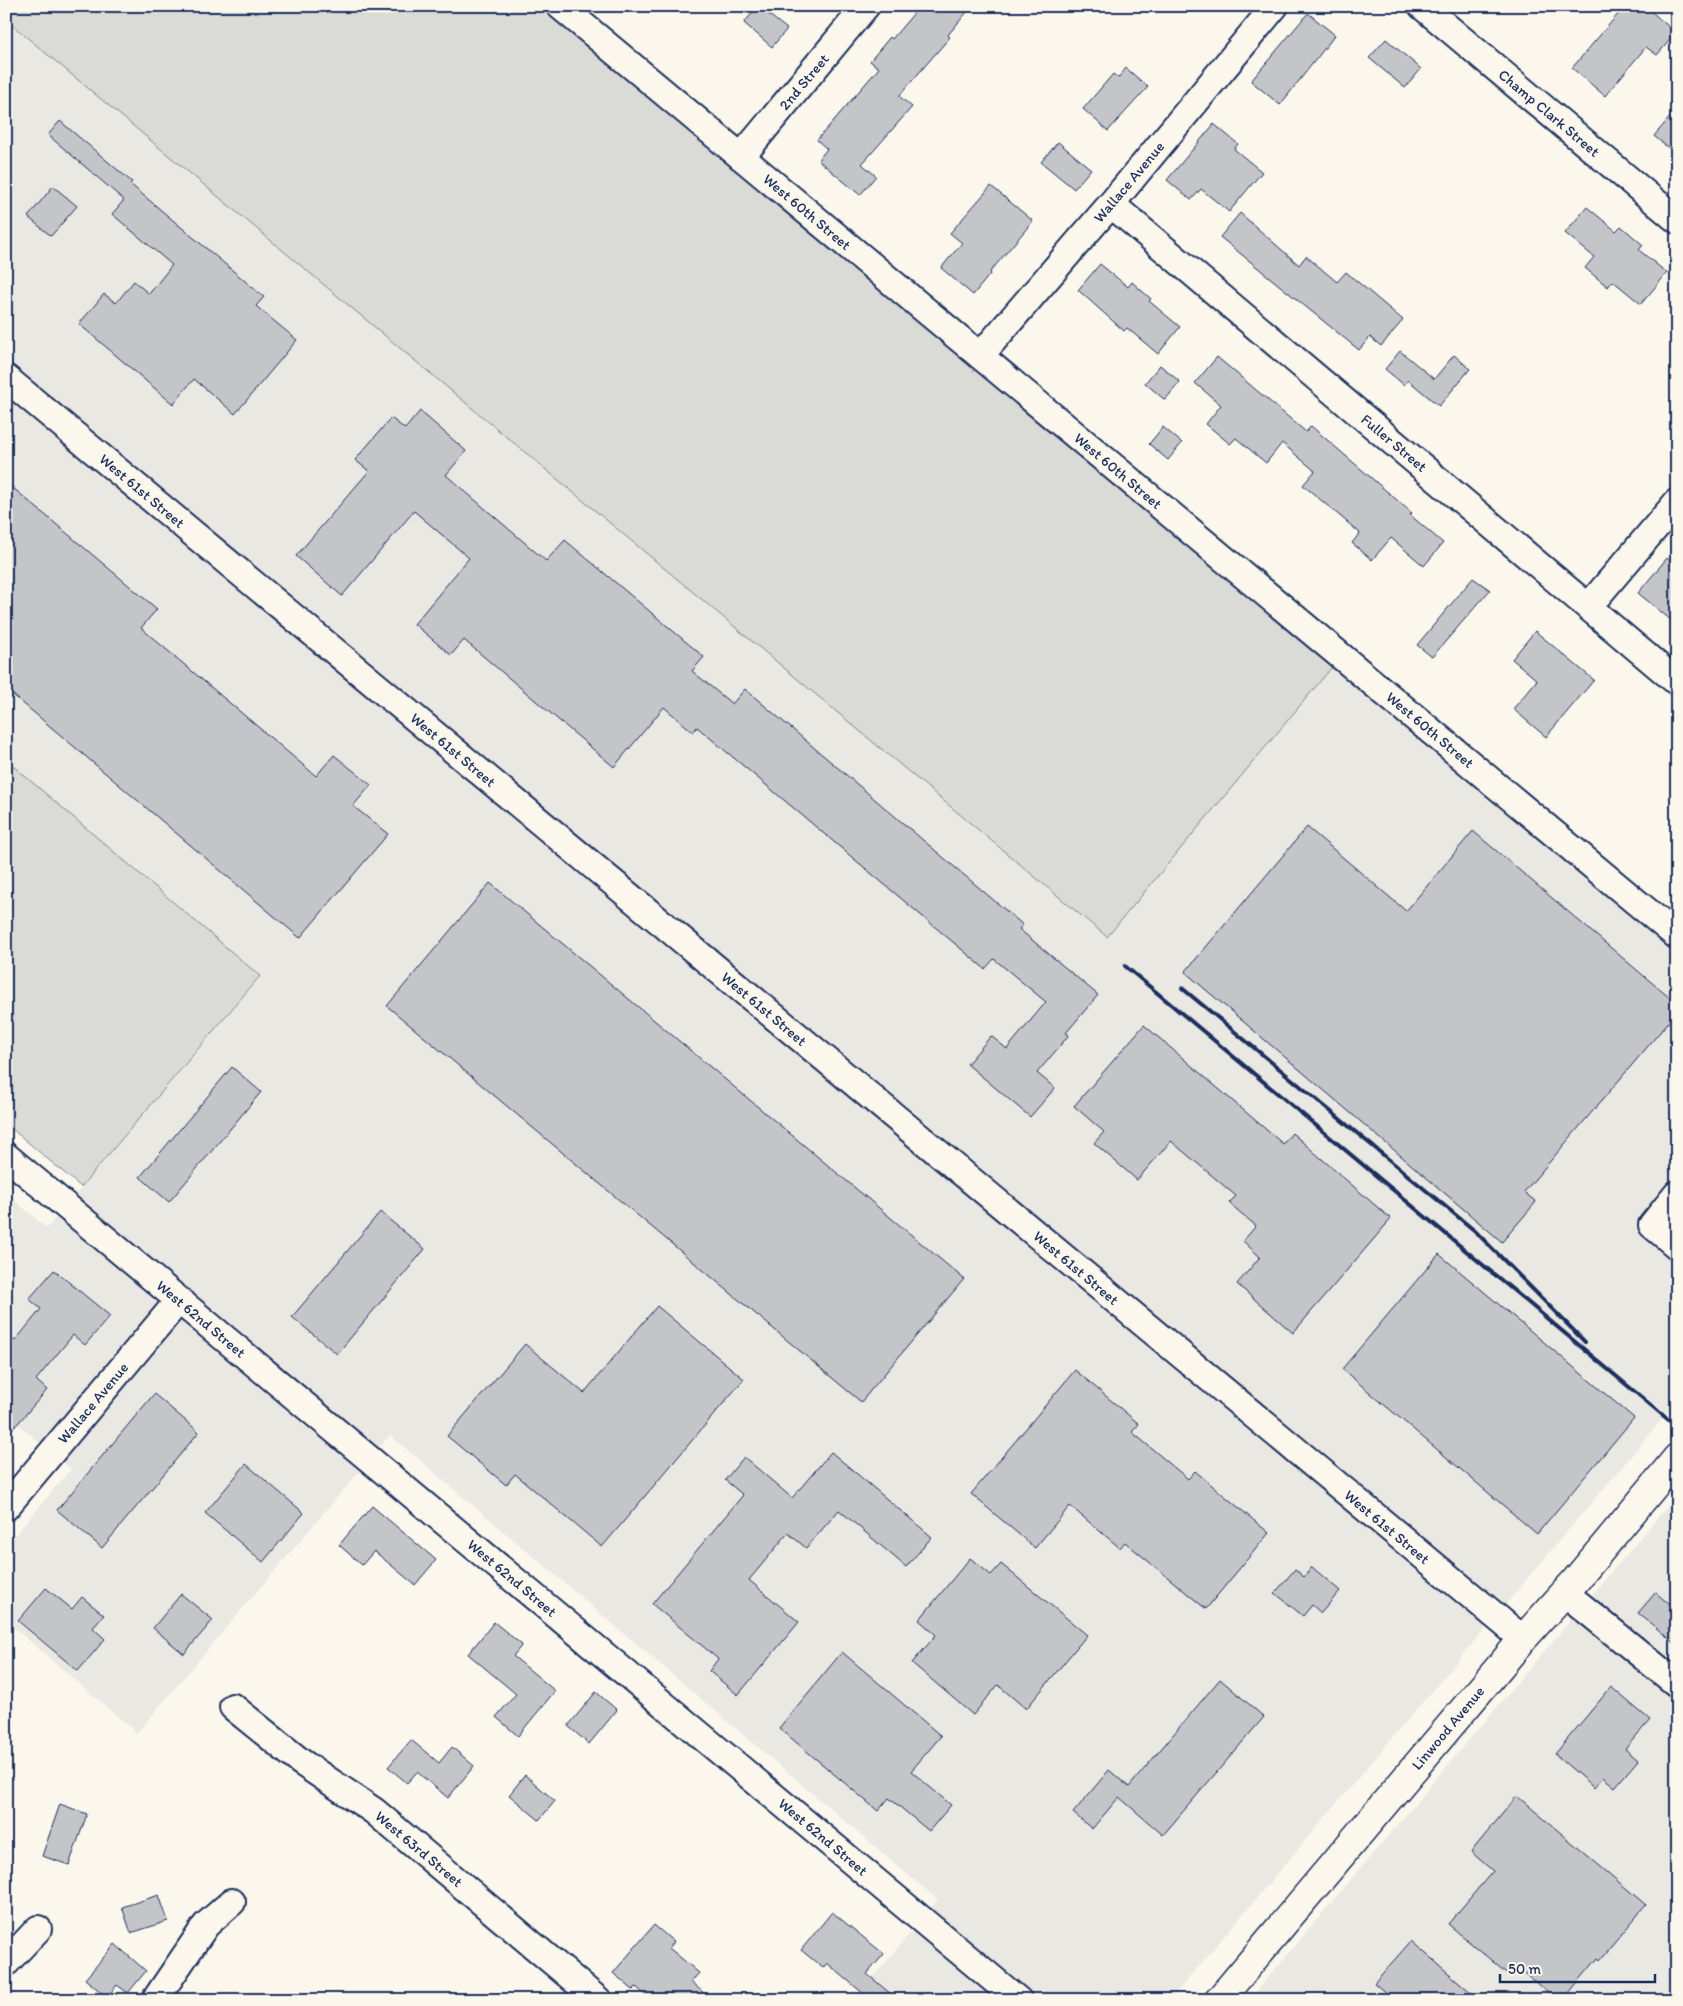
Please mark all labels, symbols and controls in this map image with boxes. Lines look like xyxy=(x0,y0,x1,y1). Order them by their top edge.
street label: 2nd Street xyxy=(775,50,833,114)
street label: Champ Clark Street xyxy=(1495,65,1604,161)
street label: Wallace Avenue xyxy=(1090,138,1168,226)
street label: West 60th Street xyxy=(759,170,855,254)
street label: Fuller Street xyxy=(1357,410,1431,476)
street label: West 60th Street xyxy=(1070,429,1166,513)
street label: West 61st Street xyxy=(96,450,189,532)
street label: West 60th Street xyxy=(1382,688,1478,772)
street label: West 61st Street xyxy=(407,709,500,791)
street label: West 61st Street xyxy=(718,968,811,1050)
street label: West 61st Street xyxy=(1030,1227,1123,1309)
street label: West 62nd Street xyxy=(153,1276,250,1362)
street label: Wallace Avenue xyxy=(54,1359,132,1447)
street label: West 61st Street xyxy=(1341,1486,1434,1568)
street label: West 62nd Street xyxy=(464,1535,561,1621)
street label: Linwood Avenue xyxy=(1408,1682,1488,1774)
street label: West 62nd Street xyxy=(775,1794,872,1880)
street label: West 63rd Street xyxy=(372,1807,467,1891)
scale bar xyxy=(1500,1951,1656,1983)
text: 50 m xyxy=(1508,1960,1541,1978)

